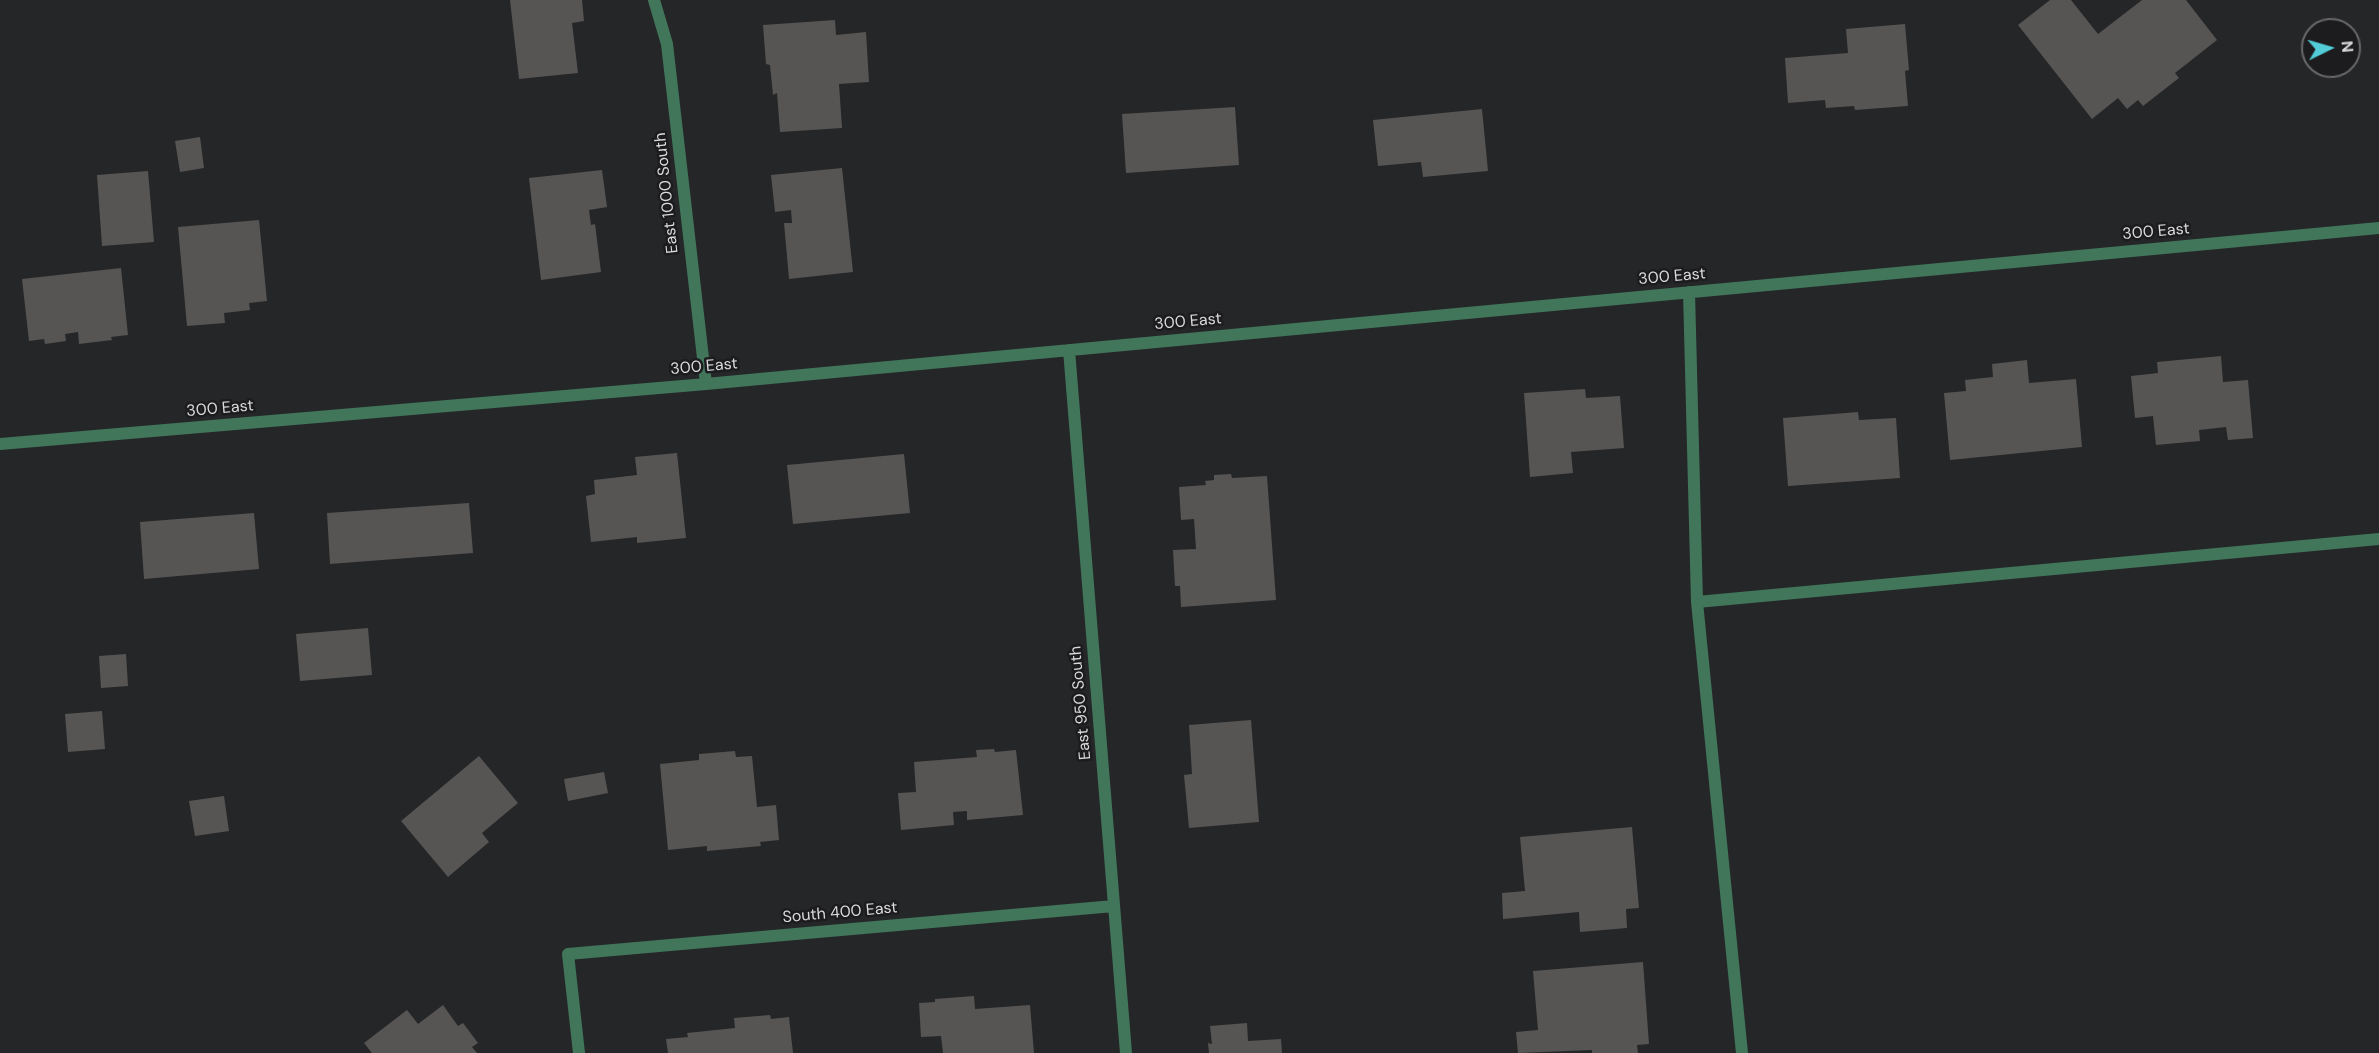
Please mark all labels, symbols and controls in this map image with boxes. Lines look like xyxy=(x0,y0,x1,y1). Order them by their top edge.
north arrow xyxy=(2301,18,2361,78)
text: N xyxy=(2336,40,2358,53)
street label: East 1000 South xyxy=(651,132,683,254)
street label: 300 East xyxy=(2122,220,2190,244)
street label: 300 East xyxy=(1638,265,1706,289)
street label: 300 East xyxy=(1154,310,1222,334)
street label: 300 East xyxy=(670,355,738,379)
street label: 300 East xyxy=(186,397,254,421)
street label: East 950 South xyxy=(1066,645,1096,761)
street label: South 400 East xyxy=(782,898,898,928)

